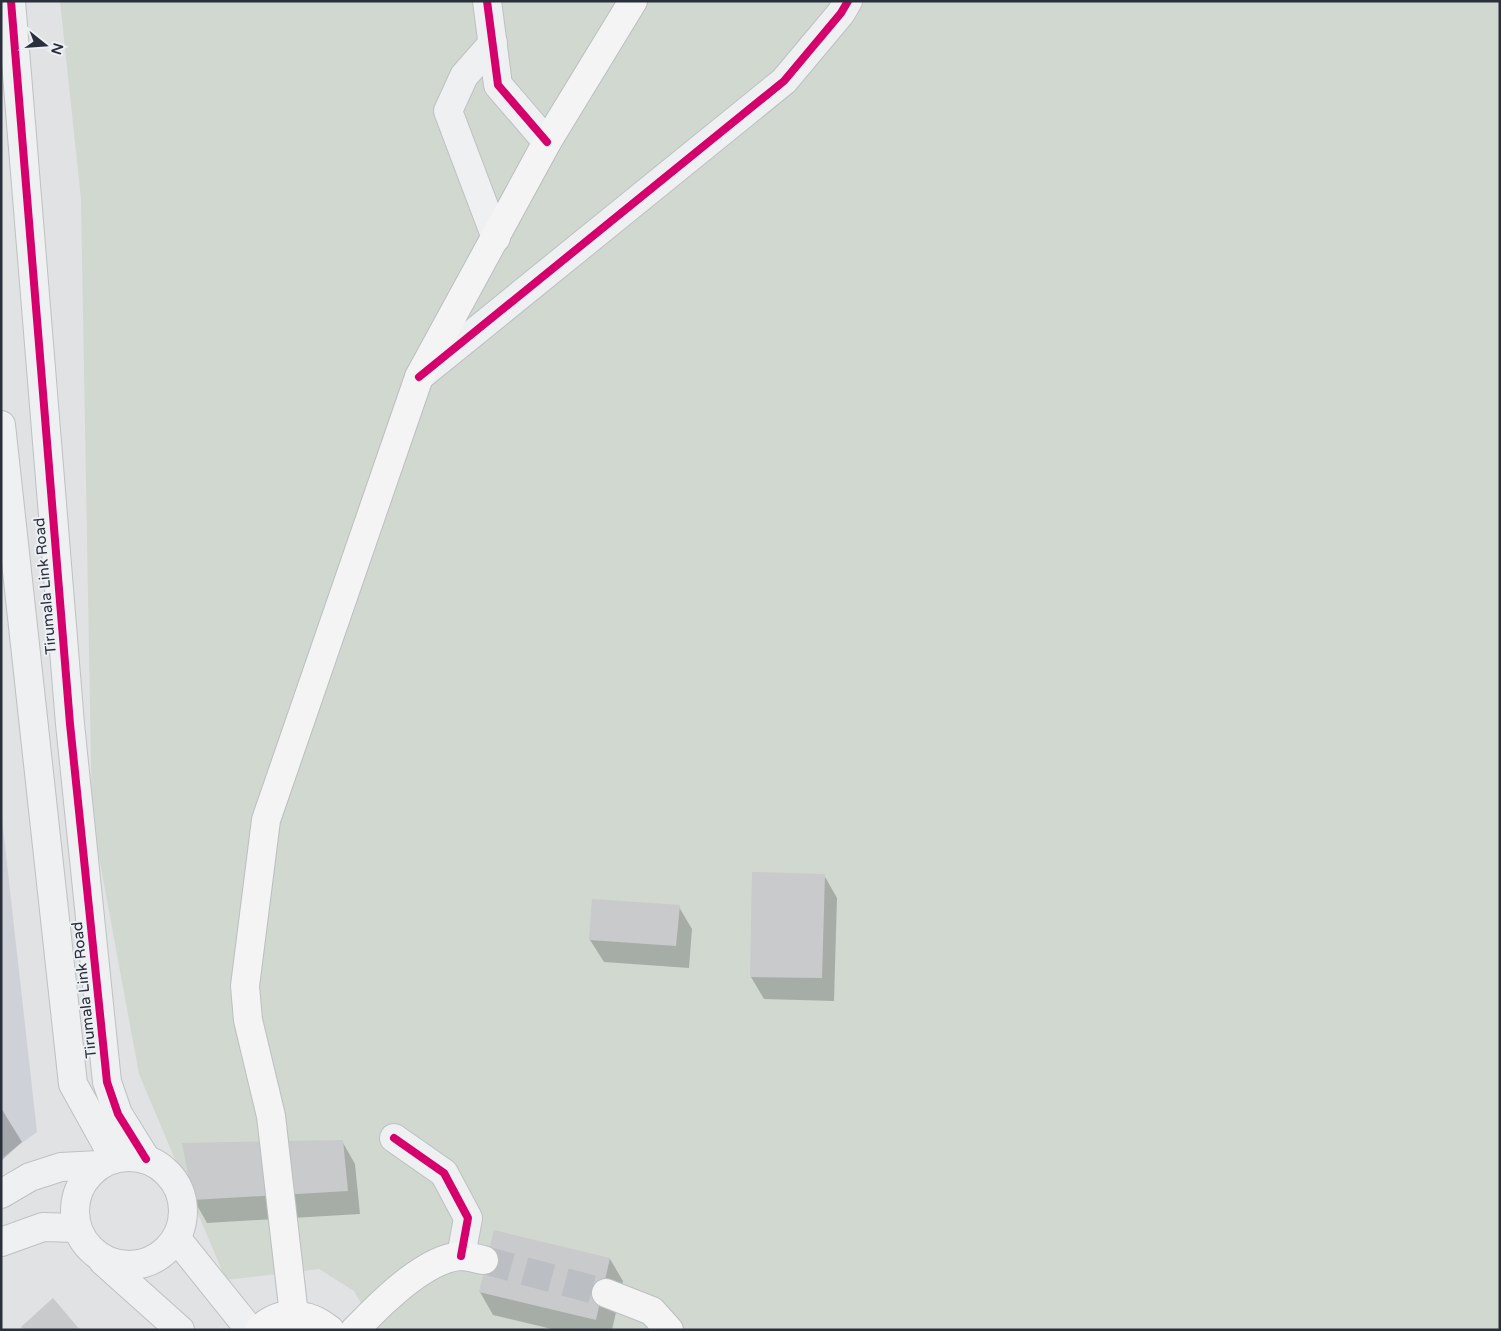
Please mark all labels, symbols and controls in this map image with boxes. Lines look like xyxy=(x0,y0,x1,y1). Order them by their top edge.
north arrow xyxy=(20,20,70,70)
text: N xyxy=(47,41,67,57)
street label: Tirumala Link Road xyxy=(30,517,60,655)
street label: Tirumala Link Road xyxy=(68,921,100,1059)

